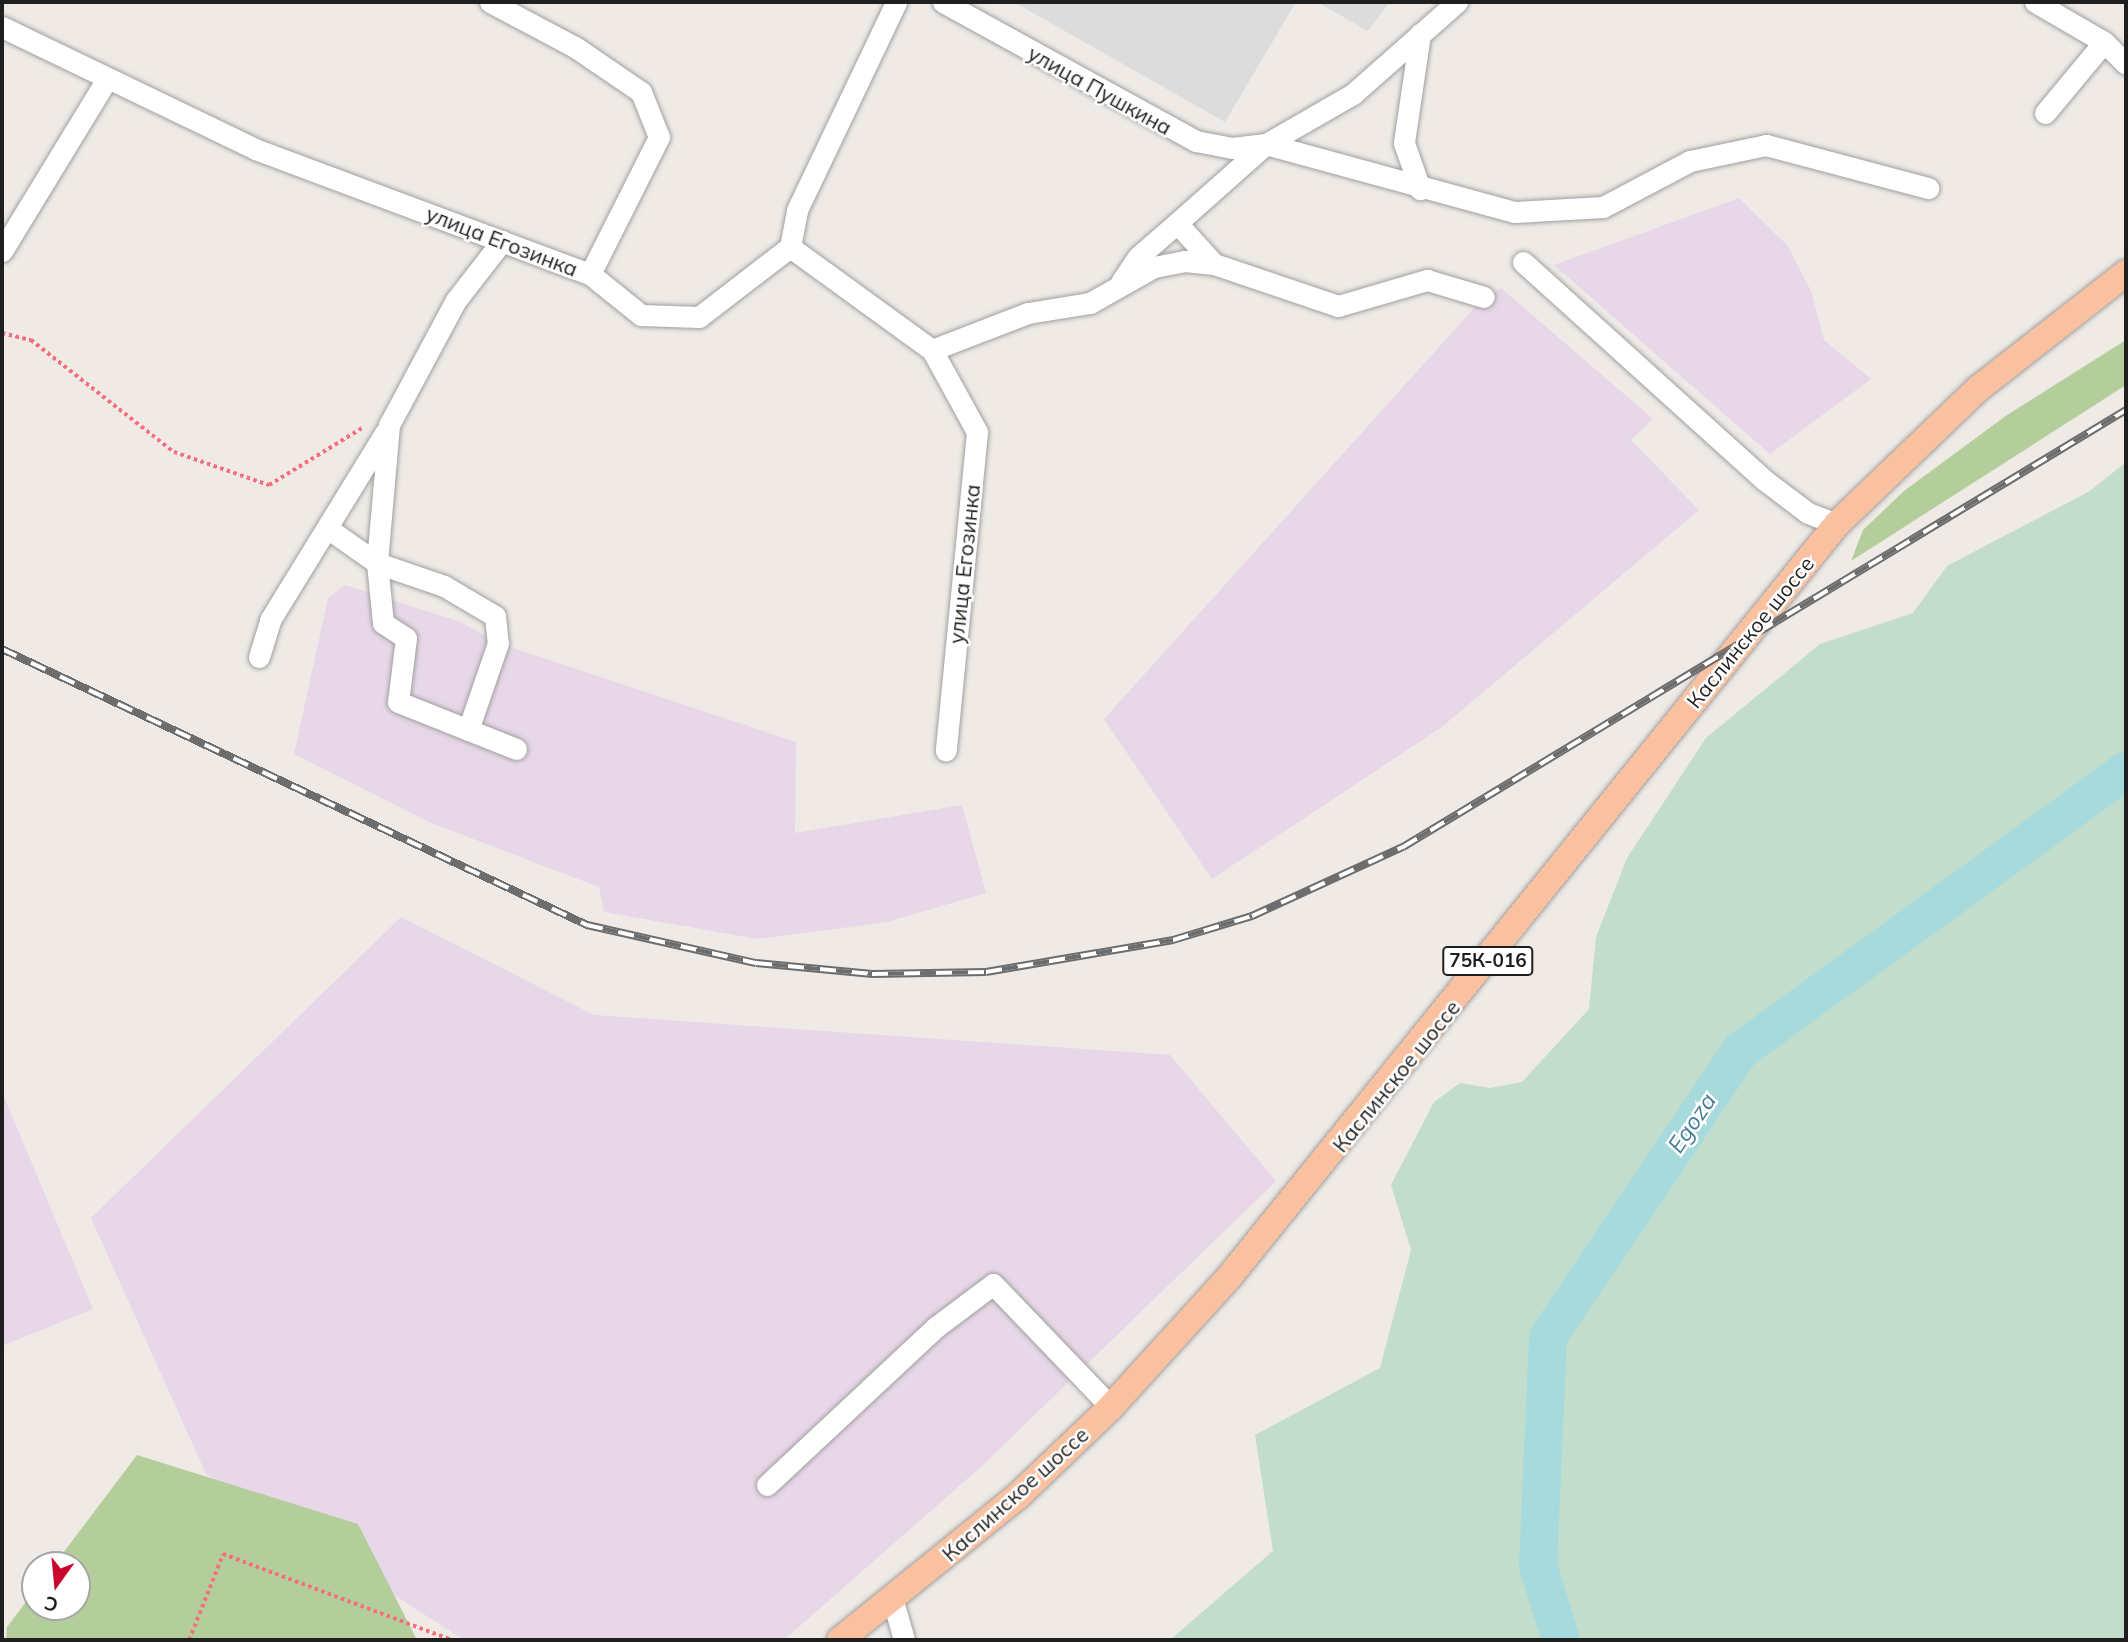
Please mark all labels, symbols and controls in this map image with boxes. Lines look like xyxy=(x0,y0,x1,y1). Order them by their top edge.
street label: улица Пушкина xyxy=(1024,40,1176,140)
street label: улица Егозинка xyxy=(423,200,581,282)
street label: улица Егозинка xyxy=(943,483,985,645)
street label: Каслинское шоссе xyxy=(1681,551,1819,713)
road number: 75К-016 xyxy=(1441,945,1535,976)
street label: Каслинское шоссе xyxy=(1327,995,1465,1157)
water label: Egoza xyxy=(1662,1088,1722,1158)
street label: Каслинское шоссе xyxy=(937,1422,1093,1566)
north arrow xyxy=(21,1551,91,1621)
text: С xyxy=(42,1591,60,1618)

